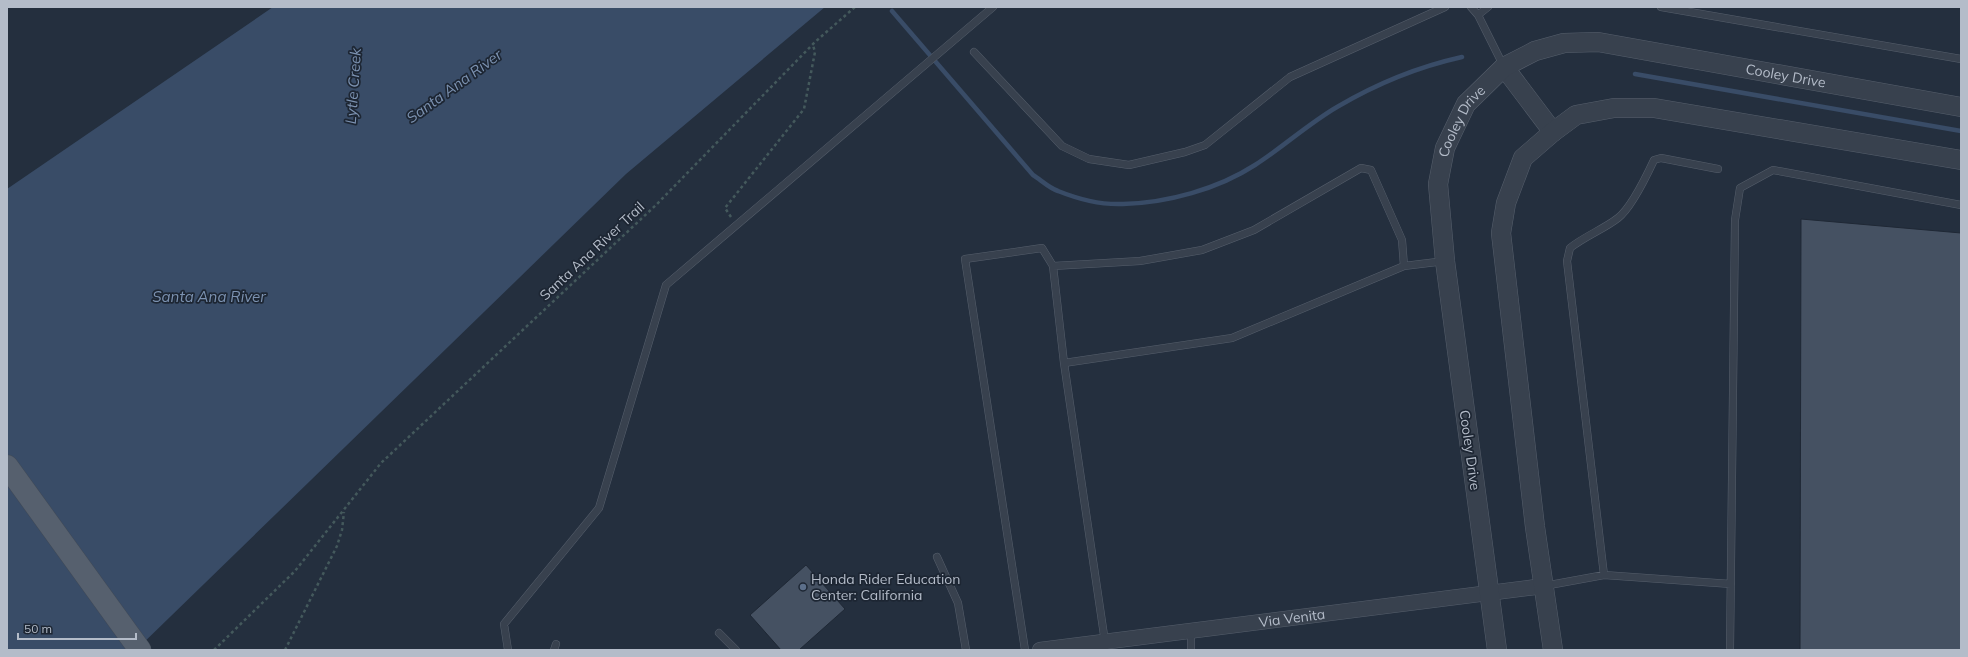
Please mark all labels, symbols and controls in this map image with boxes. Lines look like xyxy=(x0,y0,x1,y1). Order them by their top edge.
water label: Santa Ana River xyxy=(403,45,506,127)
water label: Lytle Creek xyxy=(341,46,365,125)
street label: Cooley Drive xyxy=(1744,60,1827,92)
street label: Cooley Drive xyxy=(1434,81,1489,158)
street label: Santa Ana River Trail xyxy=(536,198,648,304)
water label: Santa Ana River xyxy=(152,287,266,306)
street label: Cooley Drive xyxy=(1455,409,1485,491)
place label: Honda Rider Education Center: California xyxy=(811,570,961,604)
marker: Honda Rider Education Center: California xyxy=(798,582,808,592)
street label: Via Venita xyxy=(1258,605,1326,631)
scale bar xyxy=(18,615,136,641)
text: 50 m xyxy=(24,621,52,636)

